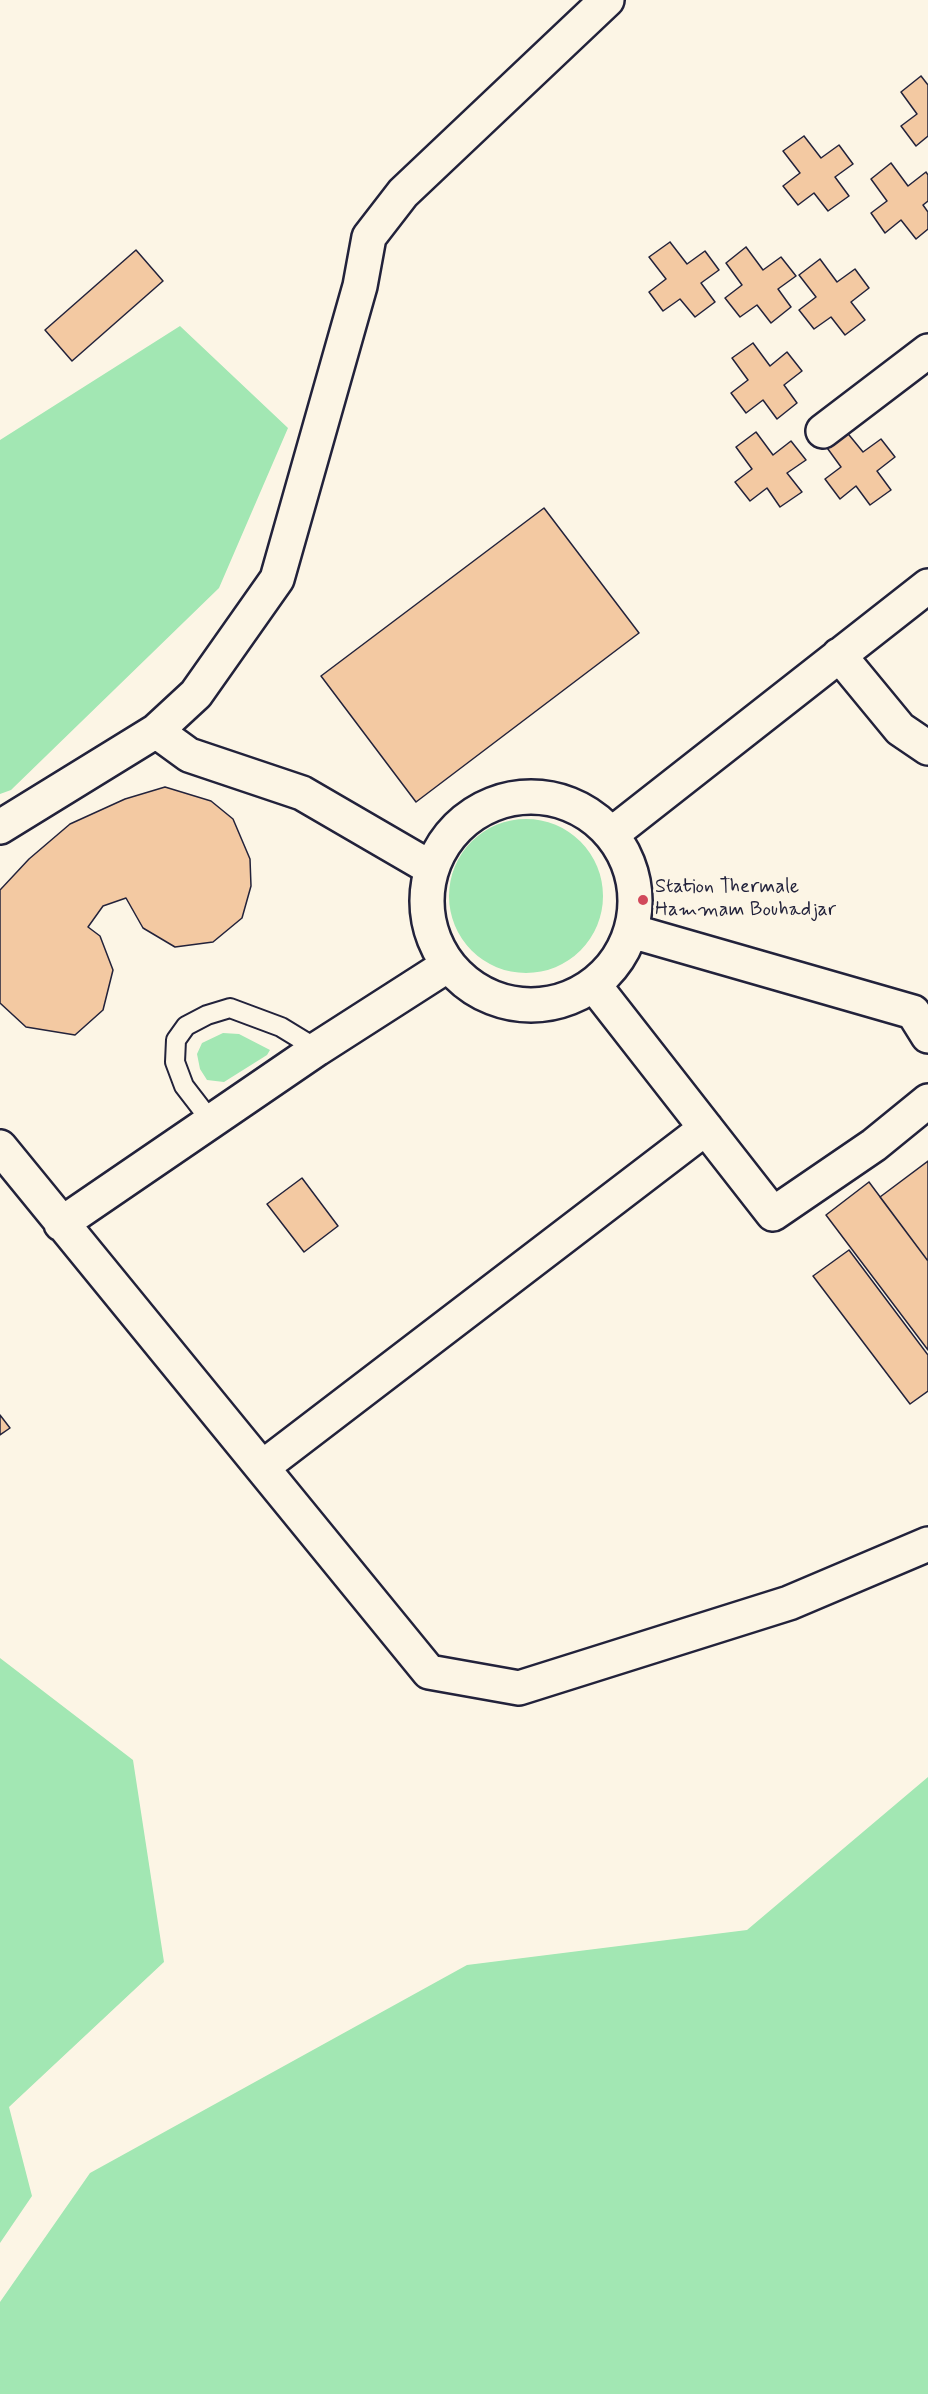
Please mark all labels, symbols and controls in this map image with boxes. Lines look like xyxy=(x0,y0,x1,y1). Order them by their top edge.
place label: Station Thermale Hammam Bouhadjar xyxy=(655,876,836,923)
marker: Station Thermale Hammam Bouhadjar xyxy=(636,893,650,907)

